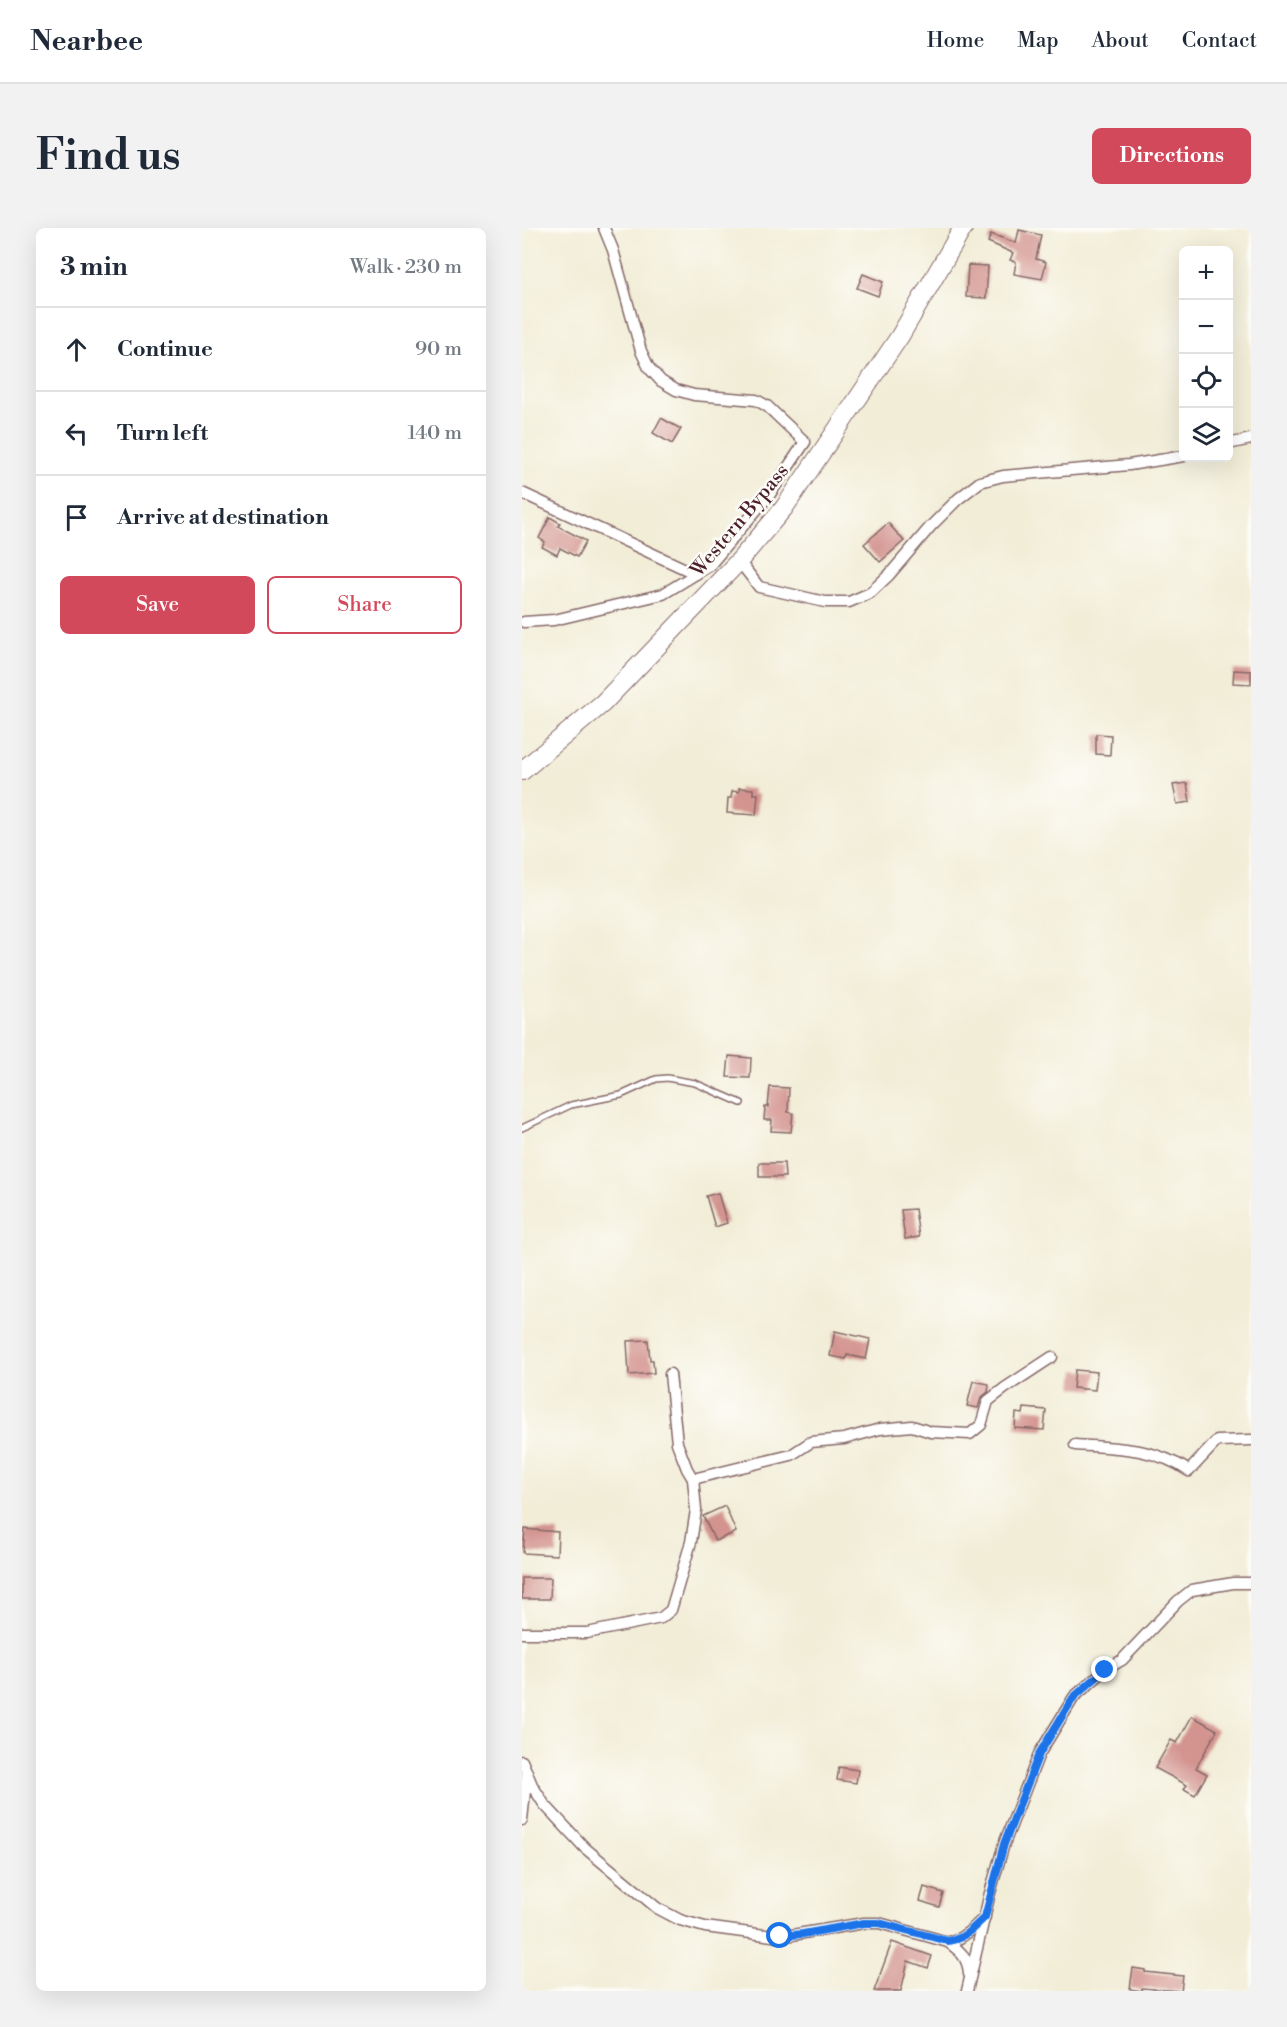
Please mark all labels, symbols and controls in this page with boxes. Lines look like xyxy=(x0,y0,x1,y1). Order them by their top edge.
text: Nearbee xyxy=(30,24,143,59)
text: Home xyxy=(927,28,984,54)
text: Map xyxy=(1017,28,1059,54)
text: About xyxy=(1092,28,1149,54)
text: Contact xyxy=(1182,28,1257,54)
button: Directions xyxy=(1092,128,1251,184)
text: Find us xyxy=(36,130,180,183)
map controls xyxy=(1179,246,1233,462)
button: + xyxy=(1179,246,1233,300)
text: 3 min xyxy=(60,251,128,283)
text: Walk · 230 m xyxy=(350,255,462,280)
button: − xyxy=(1179,300,1233,354)
icon: ahead xyxy=(60,333,93,366)
text: Continue xyxy=(117,336,213,363)
text: 90 m xyxy=(415,337,462,362)
button: locate xyxy=(1179,354,1233,408)
button: layers xyxy=(1179,408,1233,462)
icon: left xyxy=(60,417,93,450)
text: Turn left xyxy=(117,420,208,447)
text: 140 m xyxy=(407,421,462,446)
street label: Western Bypass xyxy=(685,459,795,584)
icon: arrive xyxy=(60,501,93,534)
text: Arrive at destination xyxy=(117,504,329,531)
button: Save xyxy=(60,576,255,634)
button: Share xyxy=(267,576,462,634)
route end xyxy=(1091,1656,1117,1682)
route start xyxy=(766,1922,792,1948)

